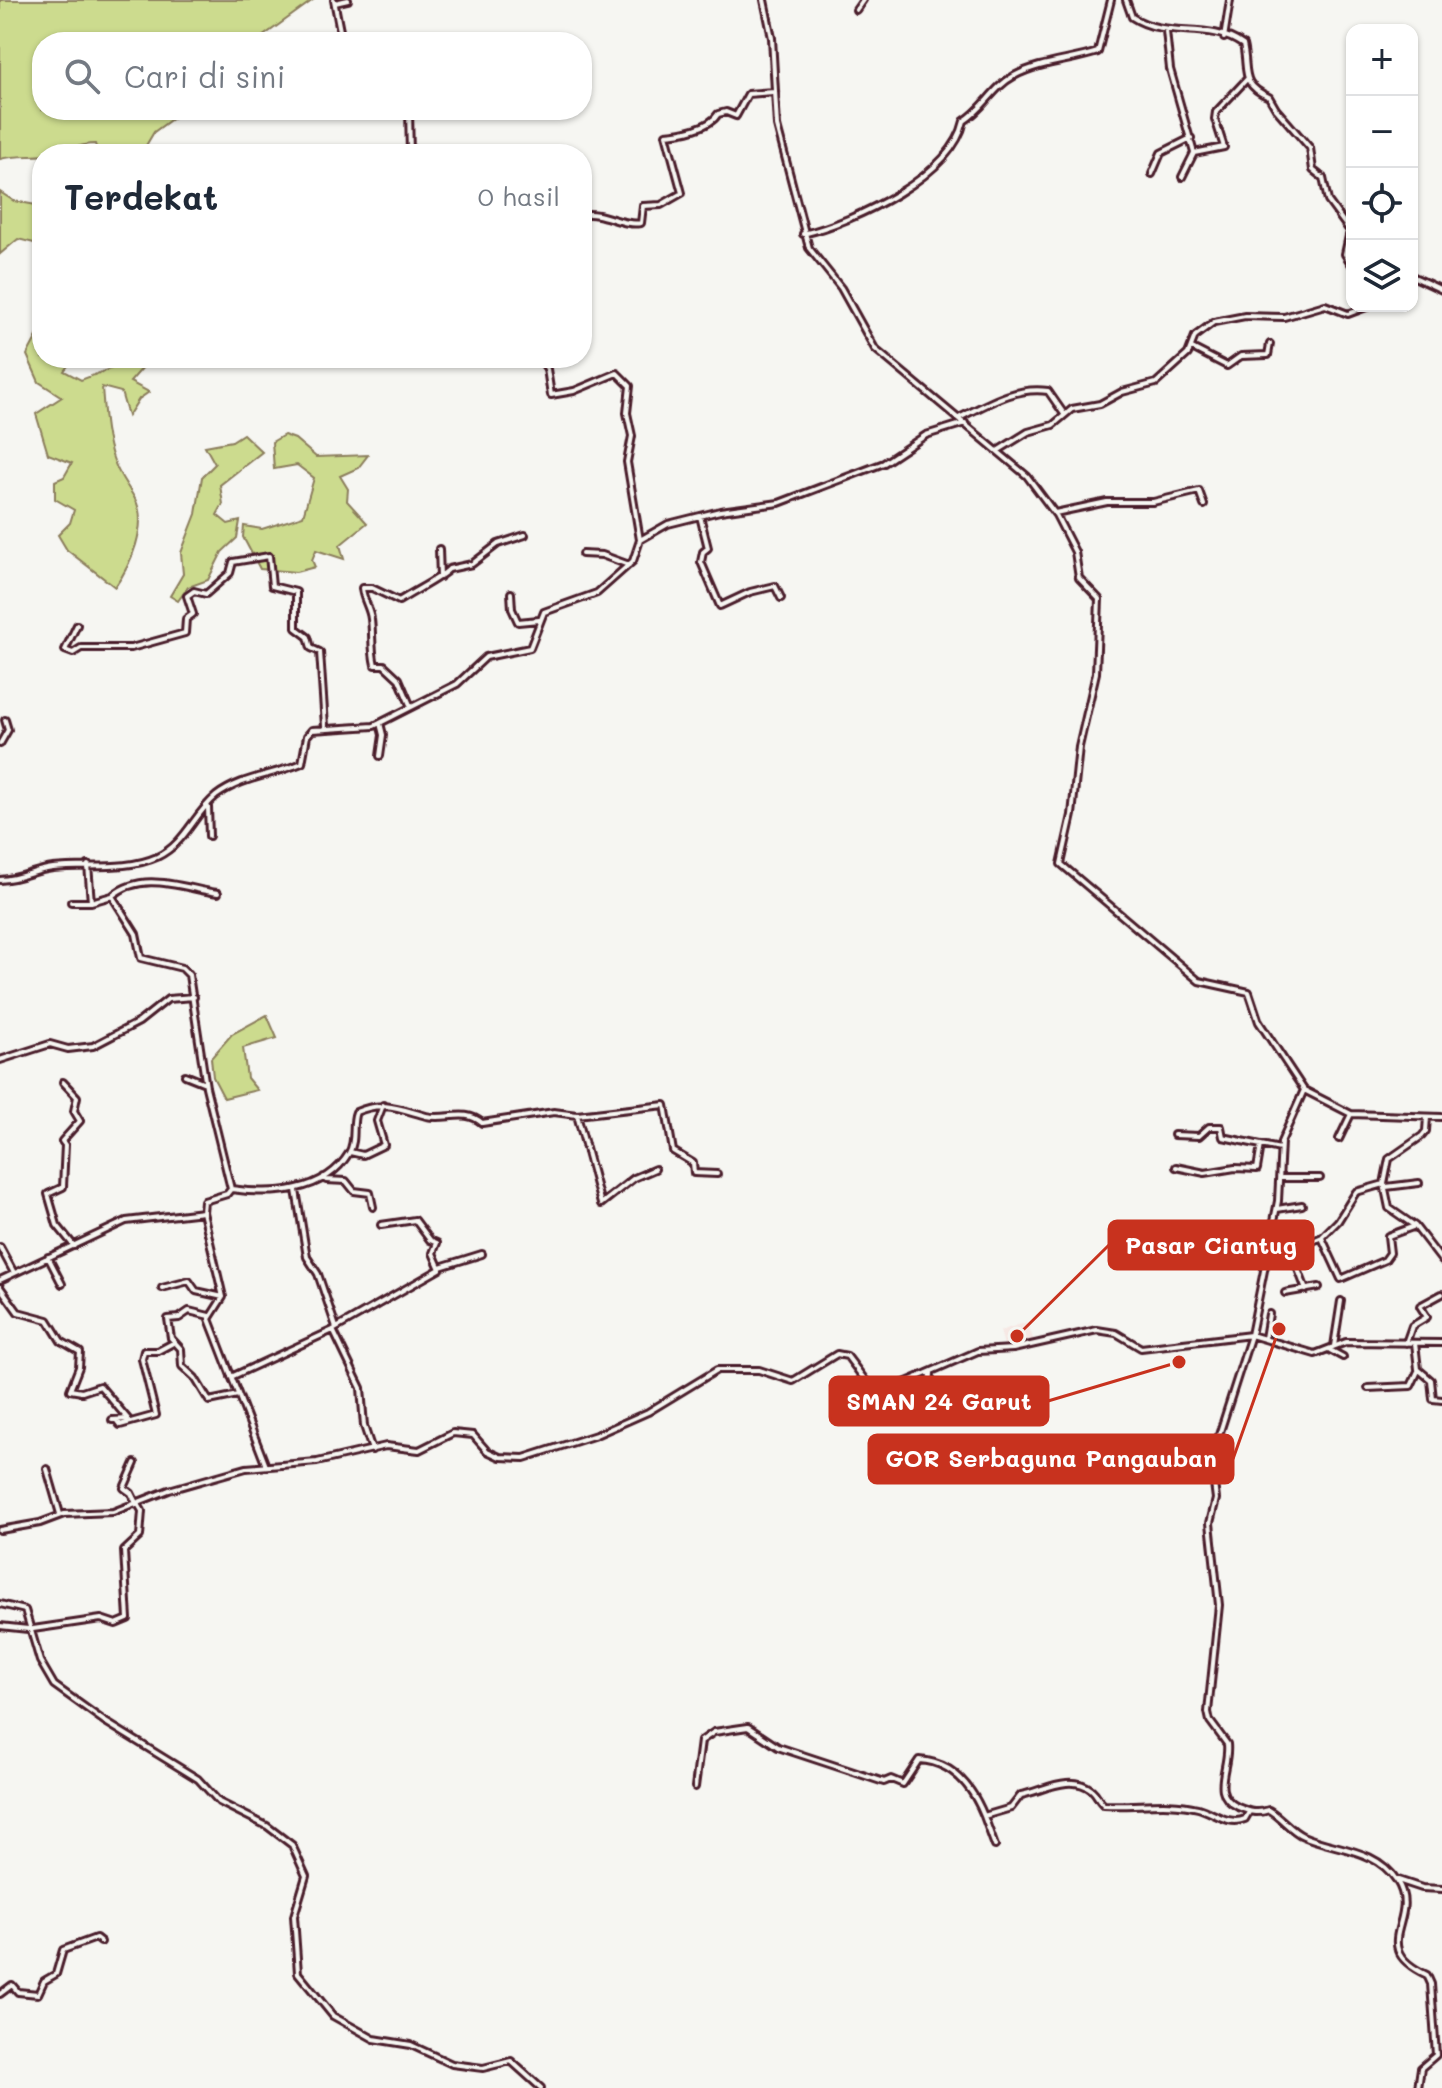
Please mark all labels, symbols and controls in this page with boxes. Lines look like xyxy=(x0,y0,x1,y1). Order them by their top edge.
map controls xyxy=(1346,24,1418,312)
button: + xyxy=(1346,24,1418,96)
search box xyxy=(32,32,592,120)
icon: search xyxy=(60,54,104,98)
text: Cari di sini xyxy=(124,56,285,96)
button: − xyxy=(1346,96,1418,168)
button: locate xyxy=(1346,168,1418,240)
text: Terdekat xyxy=(64,174,218,219)
text: 0 hasil xyxy=(478,179,560,213)
button: layers xyxy=(1346,240,1418,312)
callout: Pasar Ciantug xyxy=(1109,1221,1313,1269)
text: Pasar Ciantug xyxy=(1125,1229,1297,1260)
callout: SMAN 24 Garut xyxy=(830,1377,1048,1425)
text: SMAN 24 Garut xyxy=(846,1385,1032,1416)
callout: GOR Serbaguna Pangauban xyxy=(869,1435,1233,1483)
text: GOR Serbaguna Pangauban xyxy=(885,1442,1217,1473)

